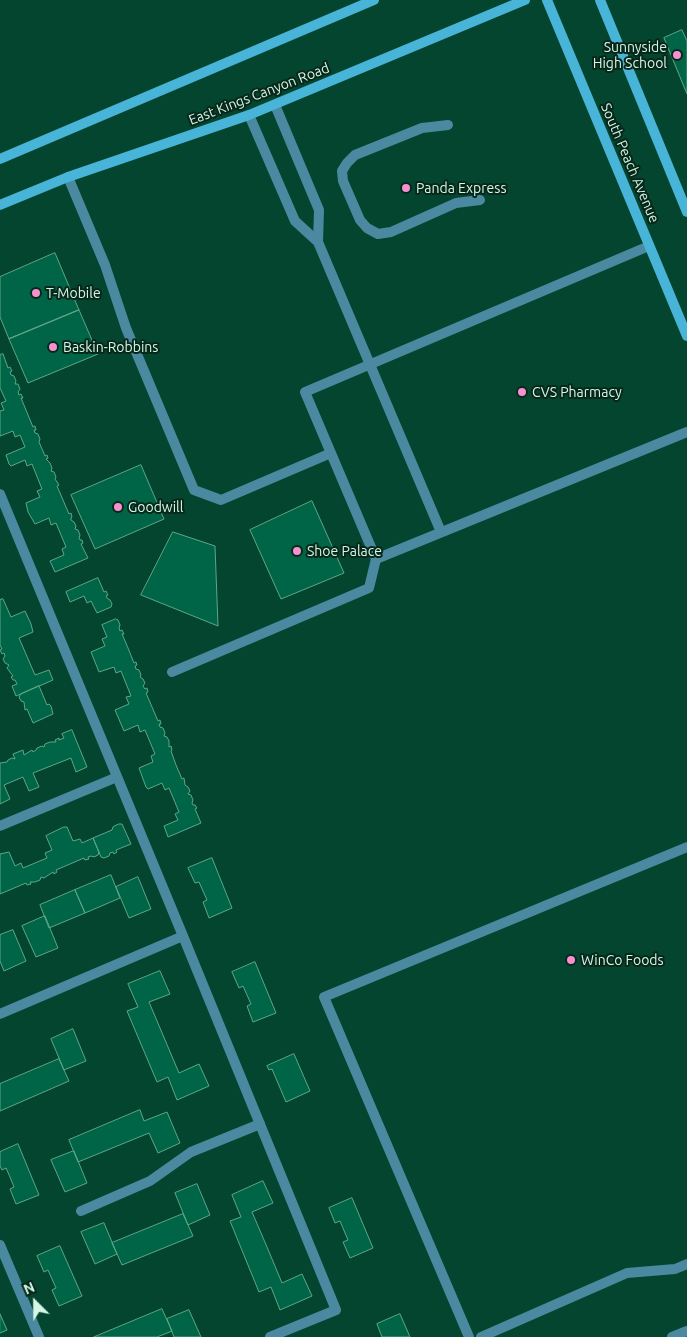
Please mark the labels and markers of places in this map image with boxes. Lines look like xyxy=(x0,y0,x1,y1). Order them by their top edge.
place label: Sunnyside High School xyxy=(593,39,667,72)
marker: Sunnyside High School xyxy=(671,49,683,61)
place label: Panda Express xyxy=(416,180,506,196)
marker: Panda Express xyxy=(400,182,412,194)
place label: T-Mobile xyxy=(46,285,101,301)
marker: T-Mobile xyxy=(30,287,42,299)
place label: Baskin-Robbins xyxy=(63,339,158,355)
marker: Baskin-Robbins xyxy=(47,341,59,353)
place label: CVS Pharmacy xyxy=(532,384,622,400)
marker: CVS Pharmacy xyxy=(516,386,528,398)
place label: Goodwill xyxy=(128,499,183,515)
marker: Goodwill xyxy=(112,501,124,513)
place label: Shoe Palace xyxy=(307,543,382,559)
marker: Shoe Palace xyxy=(291,545,303,557)
place label: WinCo Foods xyxy=(581,952,664,968)
marker: WinCo Foods xyxy=(565,954,577,966)

